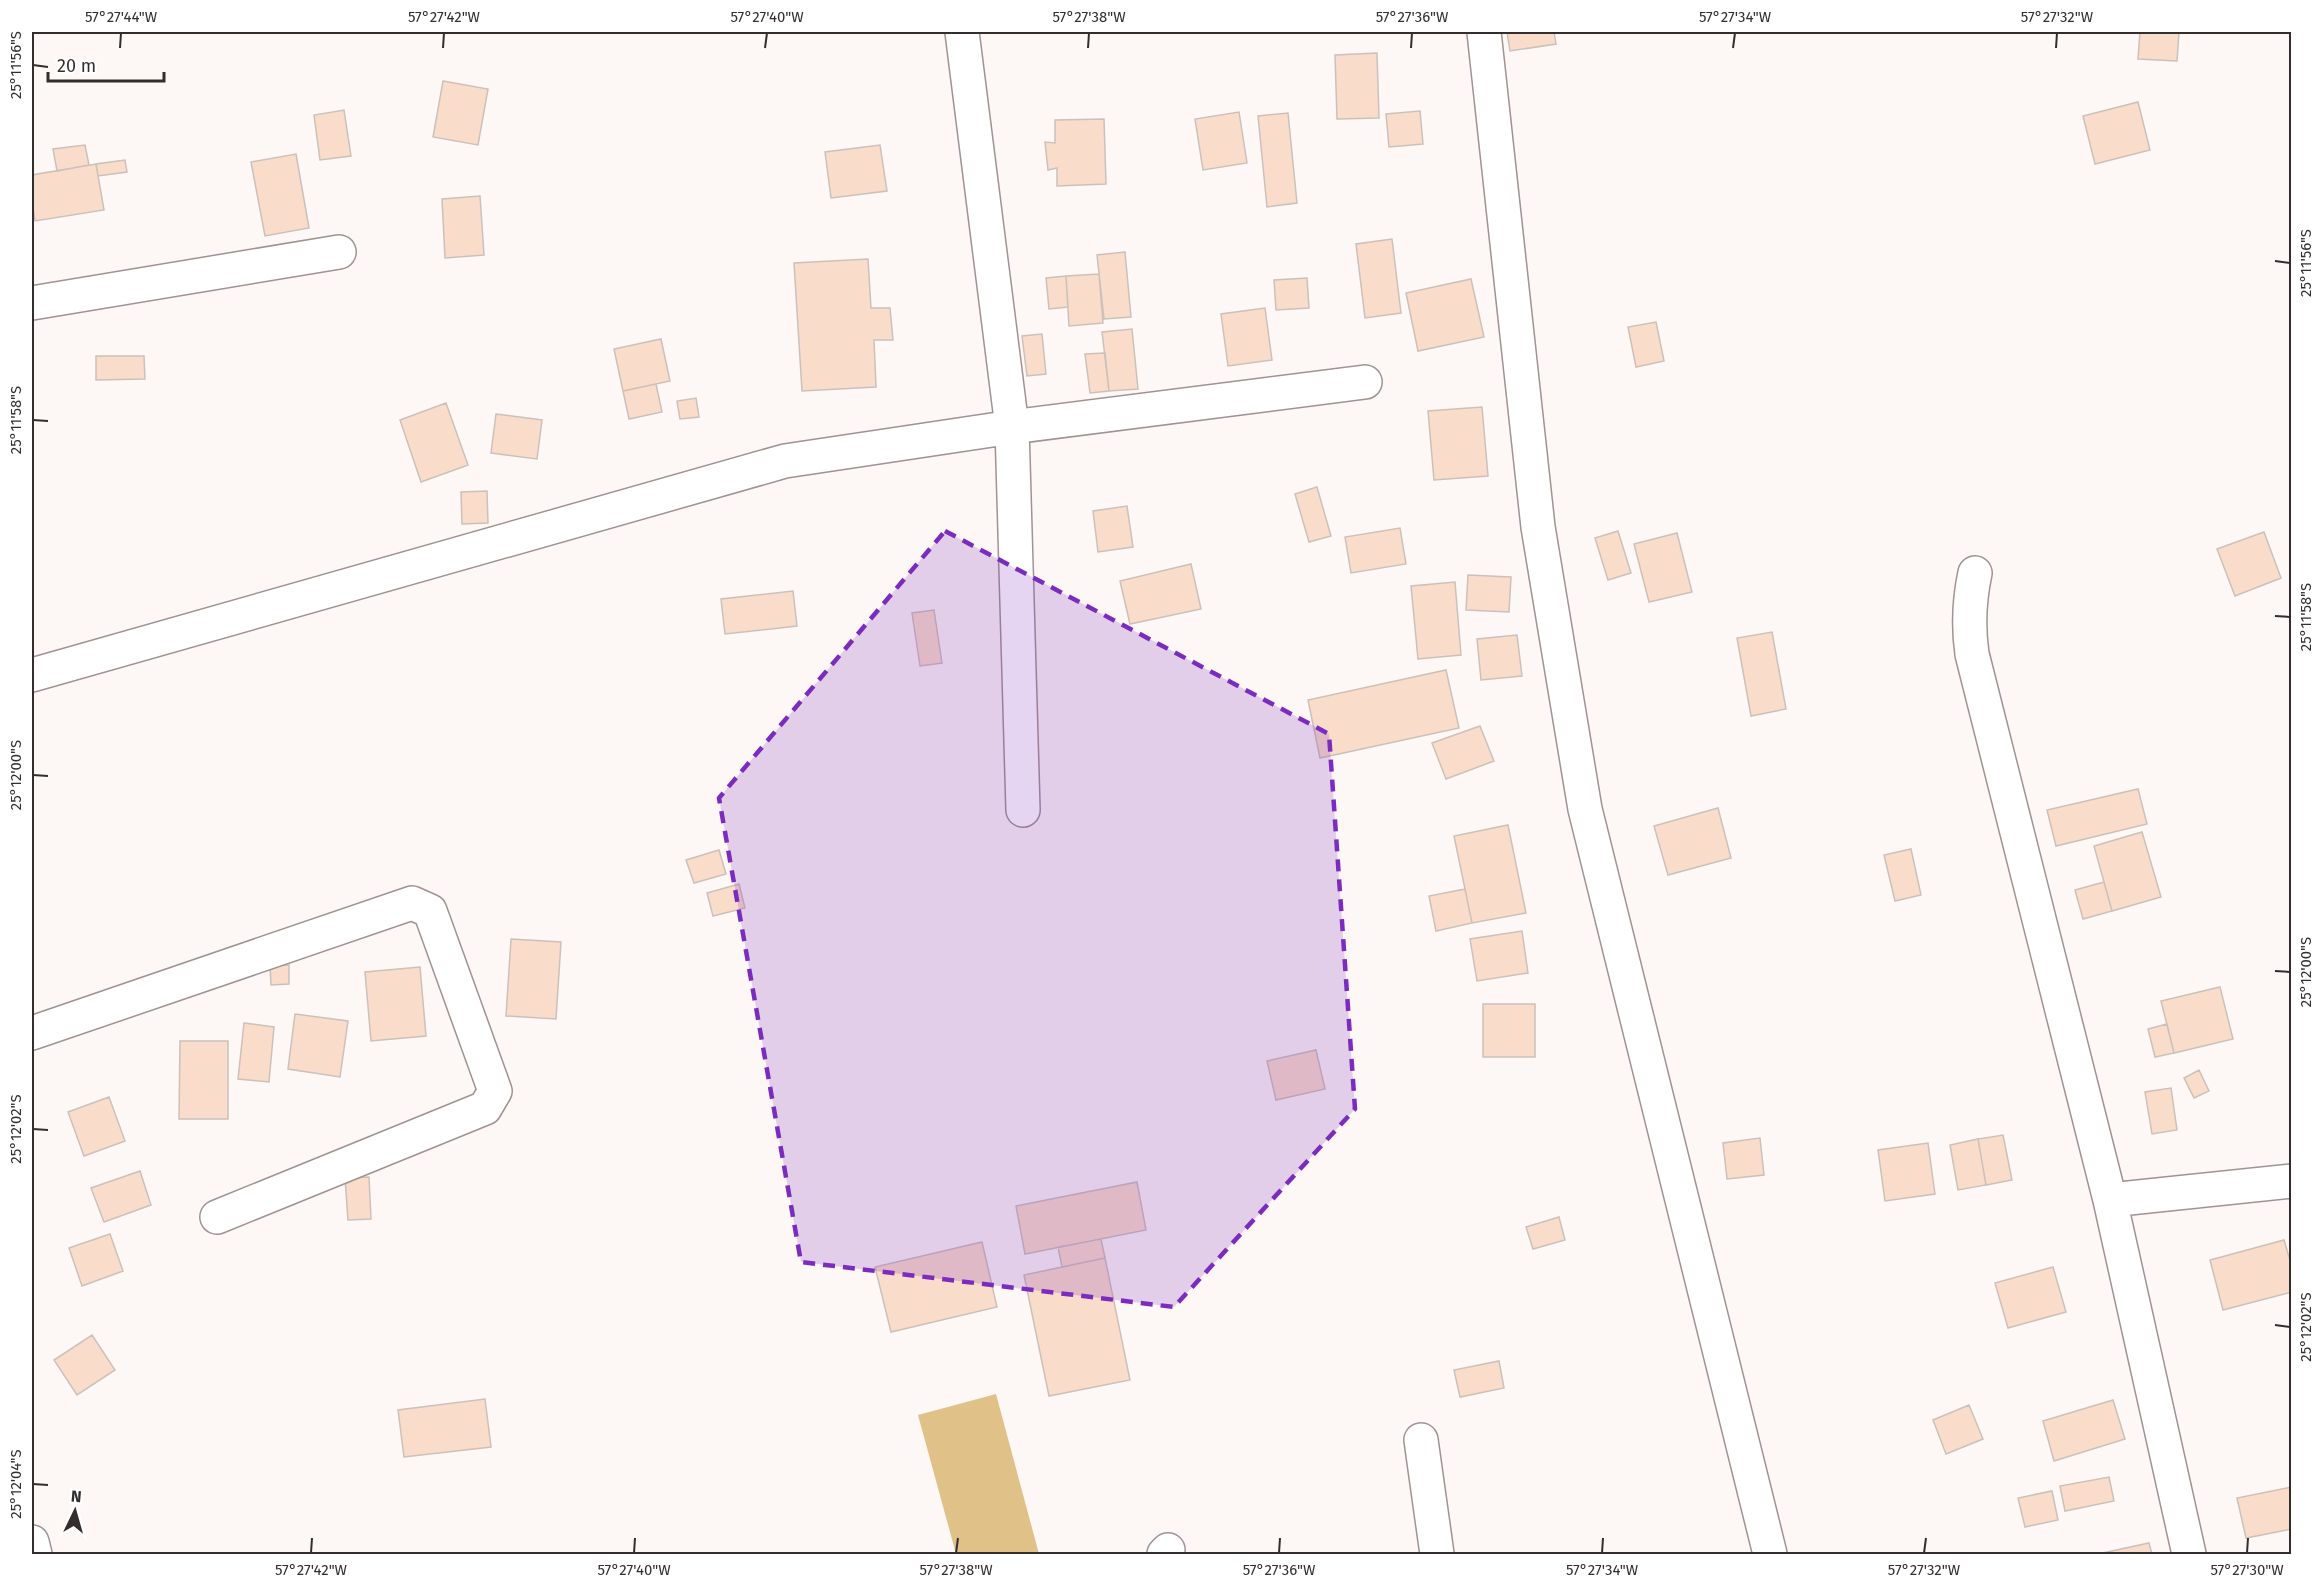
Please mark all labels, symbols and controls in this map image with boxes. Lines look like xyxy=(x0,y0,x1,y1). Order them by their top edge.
text: 57°27'44"W xyxy=(85,8,158,26)
text: 57°27'42"W xyxy=(408,8,481,26)
text: 57°27'40"W xyxy=(730,8,804,26)
text: 57°27'38"W xyxy=(1052,8,1126,26)
text: 57°27'36"W xyxy=(1376,8,1449,26)
text: 57°27'34"W xyxy=(1699,8,1772,26)
text: 57°27'32"W xyxy=(2021,8,2094,26)
text: 25°11'56"S xyxy=(7,31,25,99)
scale bar xyxy=(48,45,164,83)
text: 20 m xyxy=(57,55,96,77)
text: 25°11'56"S xyxy=(2297,229,2315,297)
text: 25°11'58"S xyxy=(7,386,25,454)
text: 25°11'58"S xyxy=(2297,583,2315,651)
text: 25°12'00"S xyxy=(7,740,25,810)
text: 25°12'00"S xyxy=(2297,937,2315,1007)
text: 25°12'02"S xyxy=(7,1094,25,1164)
text: 25°12'02"S xyxy=(2297,1292,2315,1362)
text: 25°12'04"S xyxy=(7,1449,25,1519)
north arrow xyxy=(45,1481,105,1541)
text: N xyxy=(70,1487,82,1506)
text: 57°27'42"W xyxy=(275,1561,348,1579)
text: 57°27'40"W xyxy=(597,1561,671,1579)
text: 57°27'38"W xyxy=(919,1561,993,1579)
text: 57°27'36"W xyxy=(1243,1561,1316,1579)
text: 57°27'34"W xyxy=(1566,1561,1639,1579)
text: 57°27'32"W xyxy=(1888,1561,1961,1579)
text: 57°27'30"W xyxy=(2210,1561,2284,1579)

